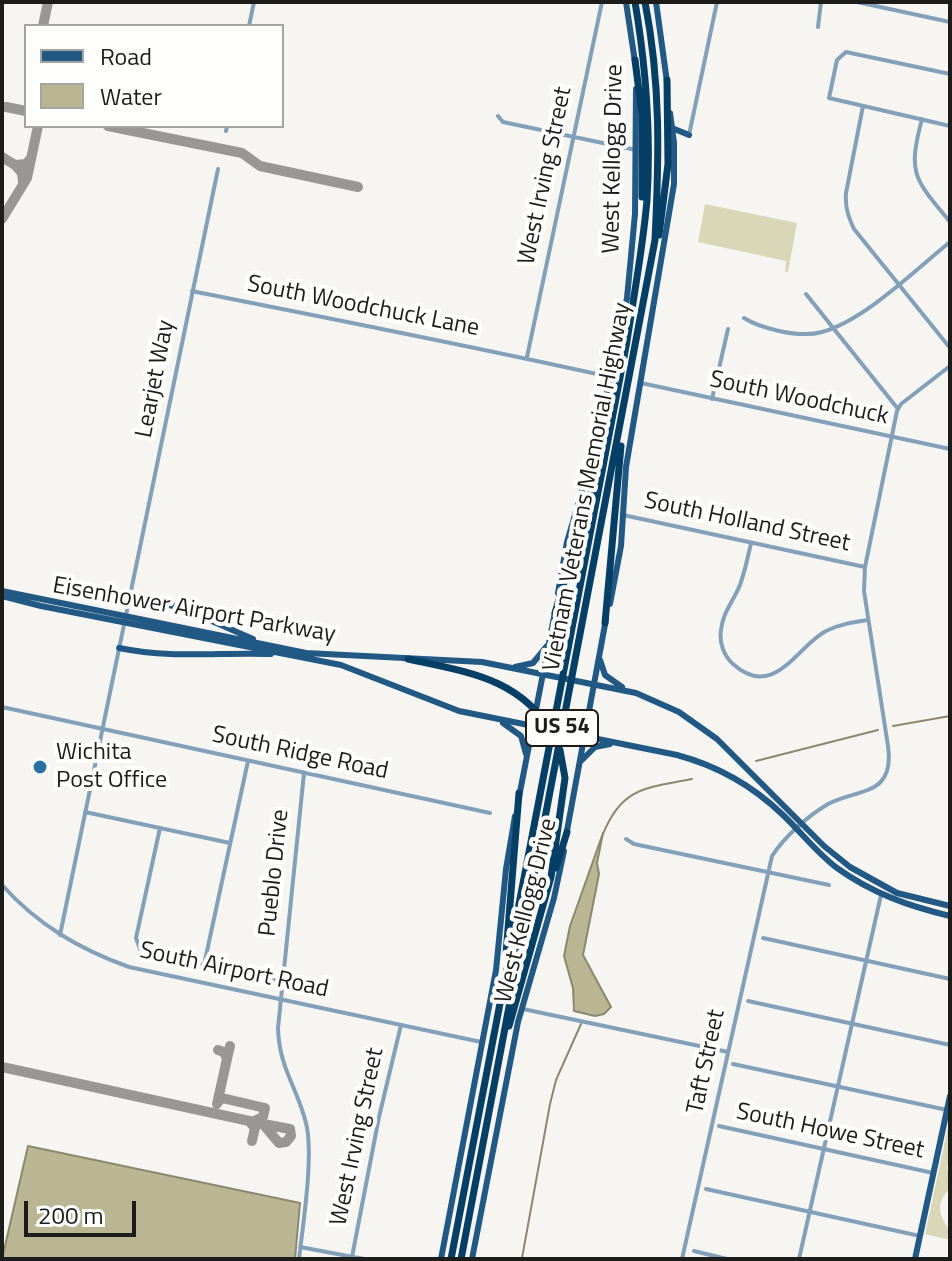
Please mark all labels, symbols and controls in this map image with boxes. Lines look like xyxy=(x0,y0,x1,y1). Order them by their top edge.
legend xyxy=(24,24,284,128)
text: Road xyxy=(100,38,152,74)
street label: West Kellogg Drive xyxy=(598,64,630,254)
text: Water xyxy=(100,78,162,114)
street label: West Irving Street xyxy=(513,84,579,268)
street label: South Woodchuck Lane xyxy=(245,270,481,344)
street label: Vietnam Veterans Memorial Highway xyxy=(538,300,638,674)
street label: Learjet Way xyxy=(130,318,182,440)
street label: South Woodchuck xyxy=(707,366,891,432)
street label: South Holland Street xyxy=(641,487,853,559)
street label: Eisenhower Airport Parkway xyxy=(50,572,338,650)
road number: US 54 xyxy=(526,710,598,746)
street label: South Ridge Road xyxy=(209,721,391,787)
place label: Wichita Post Office xyxy=(56,739,167,795)
marker: Wichita Post Office xyxy=(31,758,49,776)
street label: Pueblo Drive xyxy=(254,808,296,938)
street label: West Kellogg Drive xyxy=(490,816,564,1006)
street label: South Airport Road xyxy=(137,937,331,1005)
street label: Taft Street xyxy=(682,1007,732,1117)
street label: West Irving Street xyxy=(325,1045,391,1229)
street label: South Howe Street xyxy=(734,1098,926,1166)
scale bar xyxy=(28,1185,140,1235)
text: 200 m xyxy=(38,1197,104,1233)

